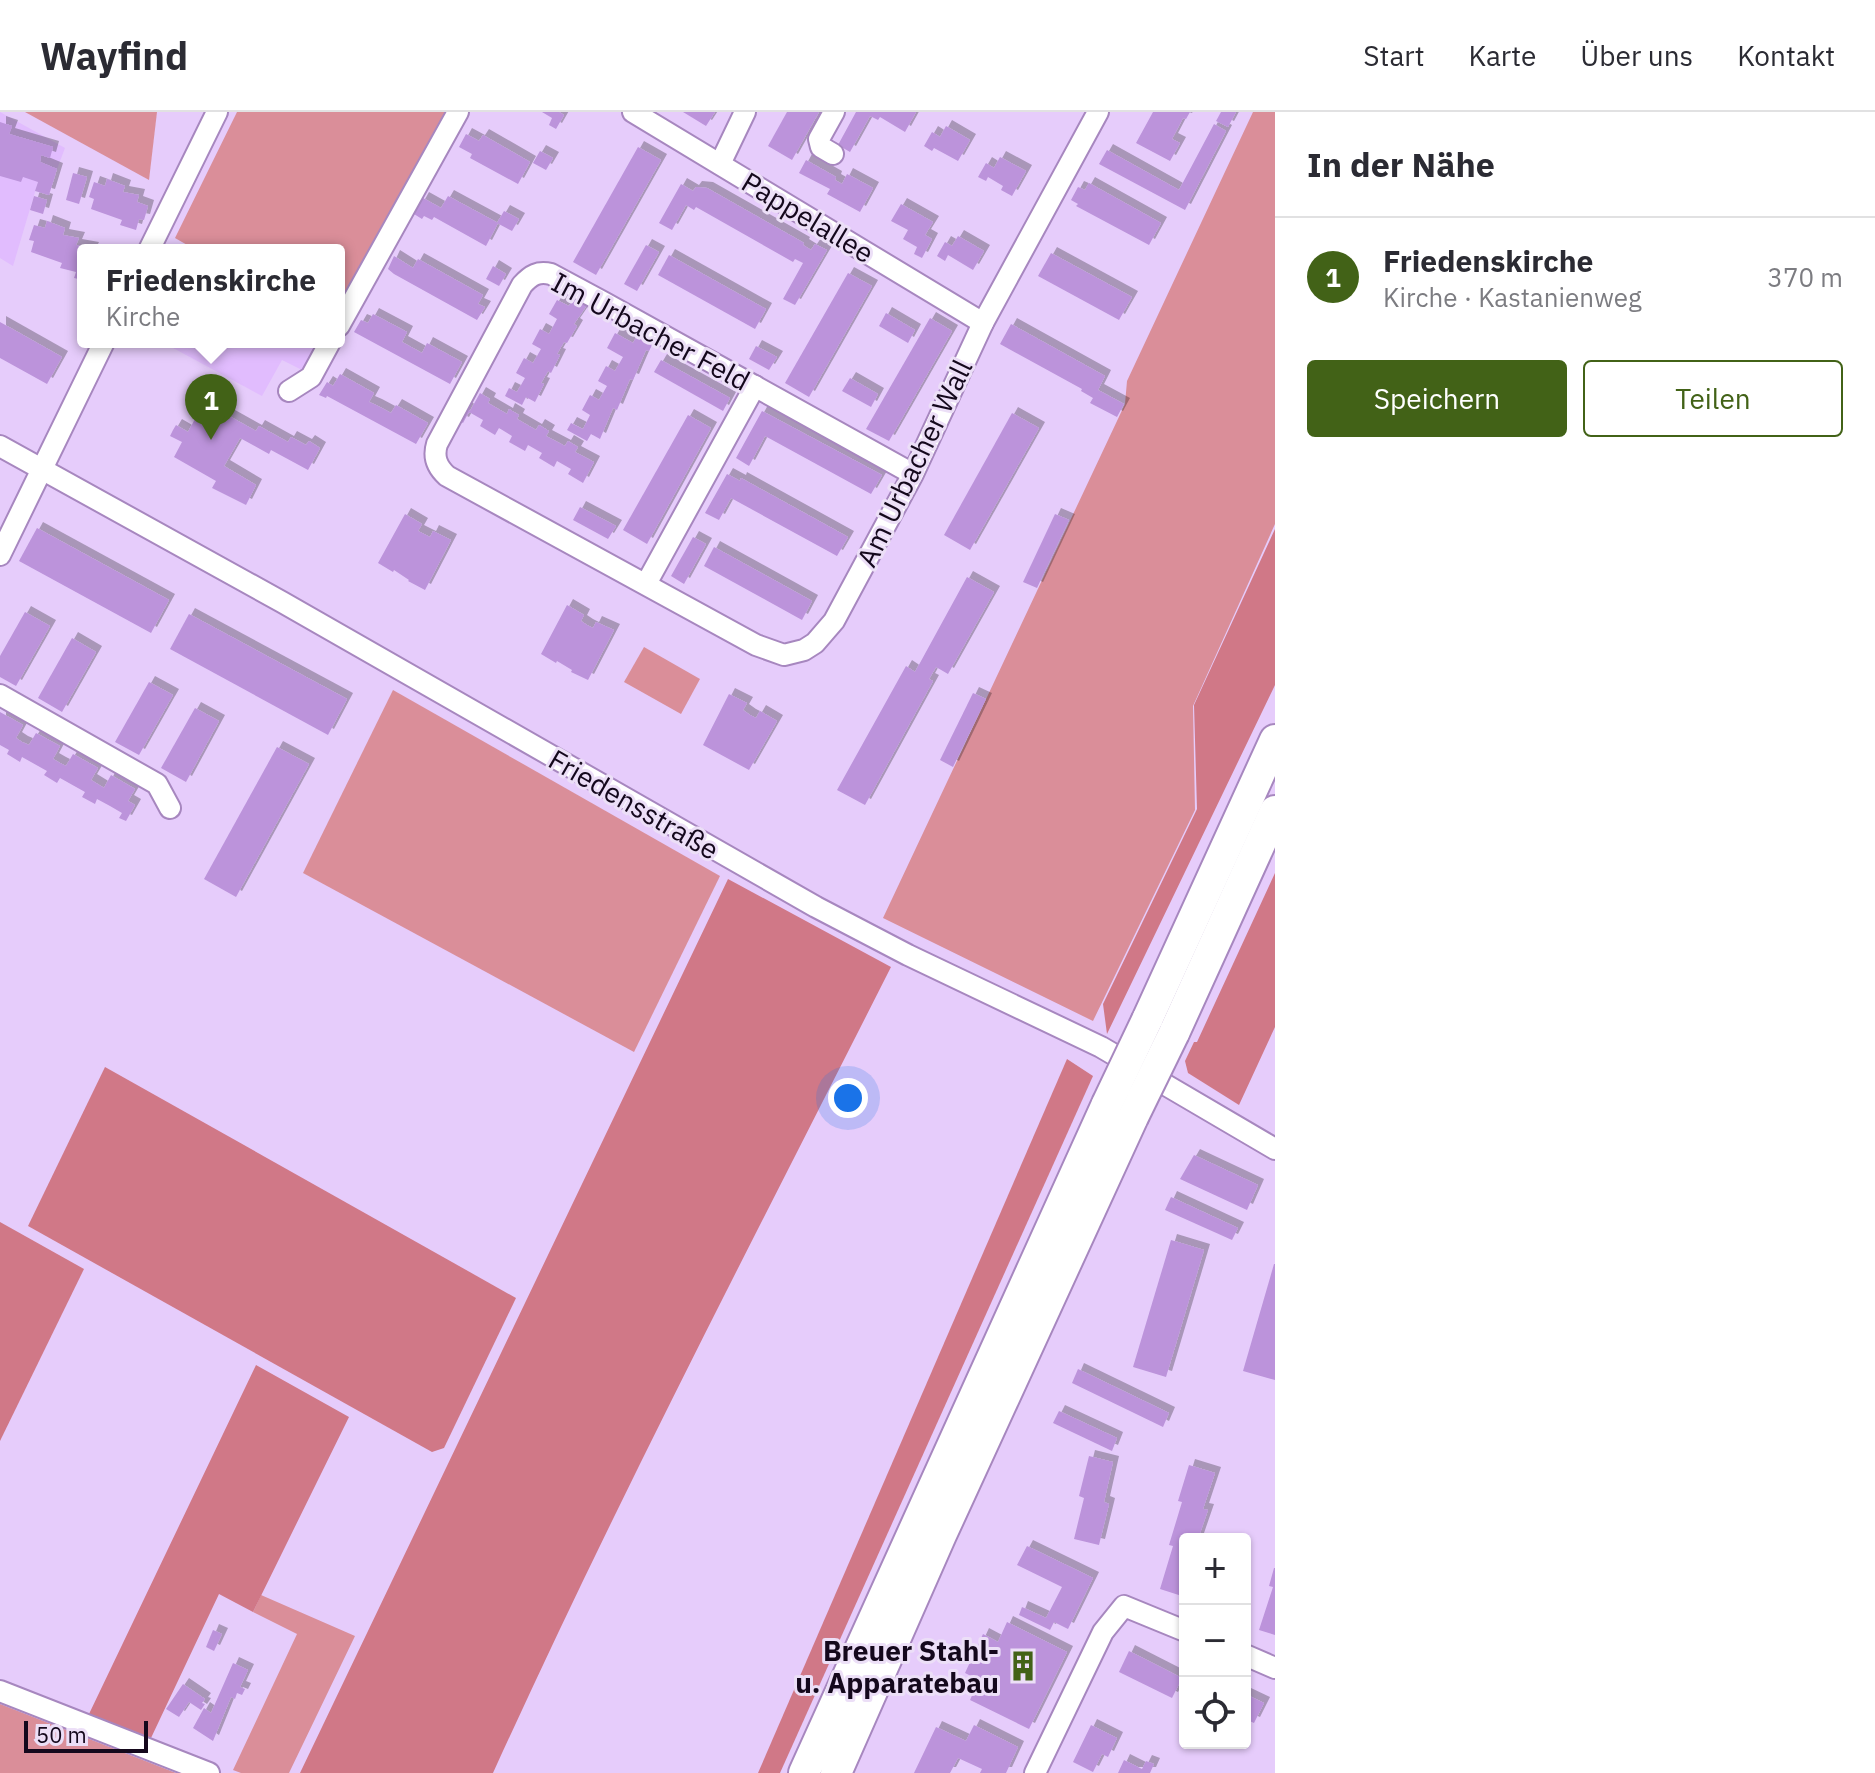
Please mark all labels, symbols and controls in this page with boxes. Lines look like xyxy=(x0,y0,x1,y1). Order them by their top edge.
text: Wayfind xyxy=(40,31,188,80)
text: Start xyxy=(1363,37,1425,74)
text: Karte xyxy=(1469,37,1536,74)
text: Über uns xyxy=(1580,37,1693,74)
text: Kontakt xyxy=(1737,37,1835,74)
text: In der Nähe xyxy=(1307,142,1495,186)
street label: Pappelallee xyxy=(735,163,881,271)
text: Friedenskirche xyxy=(1383,241,1593,280)
popup xyxy=(77,244,345,348)
text: Friedenskirche xyxy=(106,260,316,299)
text: 1 xyxy=(1325,260,1341,294)
text: 370 m xyxy=(1767,260,1843,294)
street label: Im Urbacher Feld xyxy=(546,263,756,399)
text: Kirche · Kastanienweg xyxy=(1383,280,1642,314)
text: Kirche xyxy=(106,299,180,333)
street label: Am Urbacher Wall xyxy=(848,353,980,573)
button: Speichern xyxy=(1307,360,1567,437)
button: Teilen xyxy=(1583,360,1843,437)
pin: 1 xyxy=(185,374,237,440)
street label: Friedensstraße xyxy=(542,740,726,868)
your location xyxy=(828,1078,868,1118)
map controls xyxy=(1179,1533,1251,1749)
button: + xyxy=(1179,1533,1251,1605)
button: − xyxy=(1179,1605,1251,1677)
place label: Breuer Stahl- u. Apparatebau xyxy=(795,1632,999,1701)
building icon: Breuer Stahl- u. Apparatebau xyxy=(1006,1649,1040,1683)
button: locate xyxy=(1179,1677,1251,1749)
scale bar xyxy=(24,1717,148,1753)
text: 50 m xyxy=(36,1720,87,1749)

